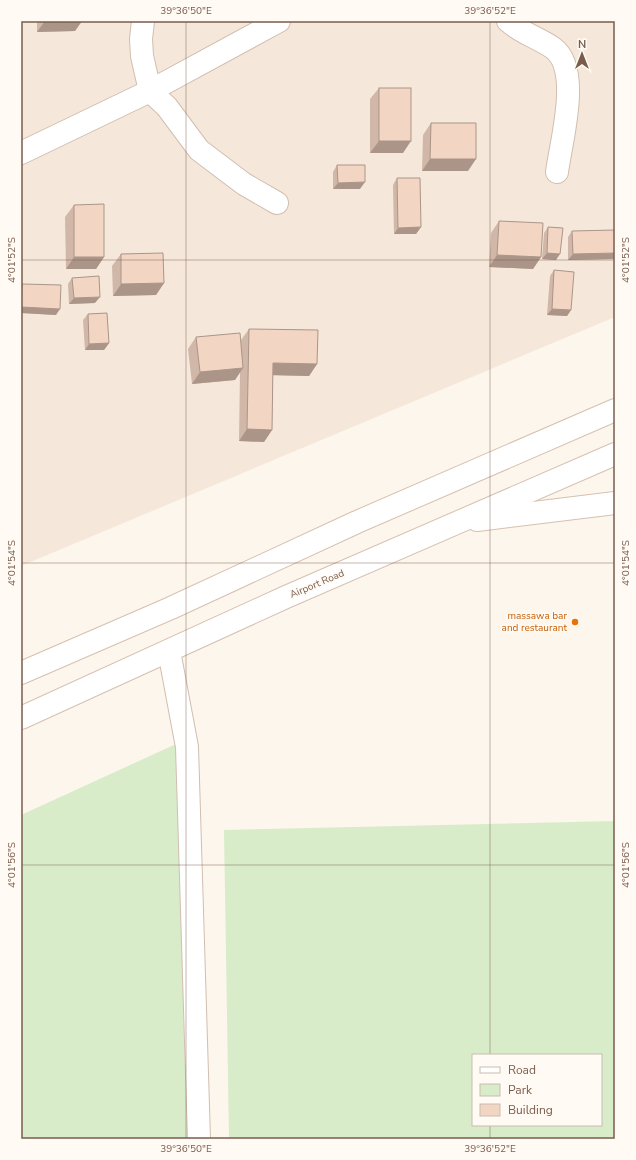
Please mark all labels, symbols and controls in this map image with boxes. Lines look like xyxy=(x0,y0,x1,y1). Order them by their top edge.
text: 39°36'50"E xyxy=(160,4,212,18)
text: 39°36'52"E xyxy=(464,4,516,18)
north arrow xyxy=(562,34,602,74)
text: N xyxy=(578,37,586,52)
text: 4°01'52"S xyxy=(5,237,19,283)
text: 4°01'52"S xyxy=(619,237,633,283)
text: 4°01'54"S xyxy=(5,540,19,586)
text: 4°01'54"S xyxy=(619,540,633,586)
street label: Airport Road xyxy=(288,566,346,602)
place label: massawa bar and restaurant xyxy=(502,609,567,635)
marker: massawa bar and restaurant xyxy=(570,617,580,627)
text: 4°01'56"S xyxy=(5,842,19,888)
text: 4°01'56"S xyxy=(619,842,633,888)
legend xyxy=(472,1054,602,1126)
text: Road xyxy=(508,1062,536,1078)
text: Park xyxy=(508,1082,533,1098)
text: Building xyxy=(508,1102,553,1118)
text: 39°36'50"E xyxy=(160,1142,212,1156)
text: 39°36'52"E xyxy=(464,1142,516,1156)

